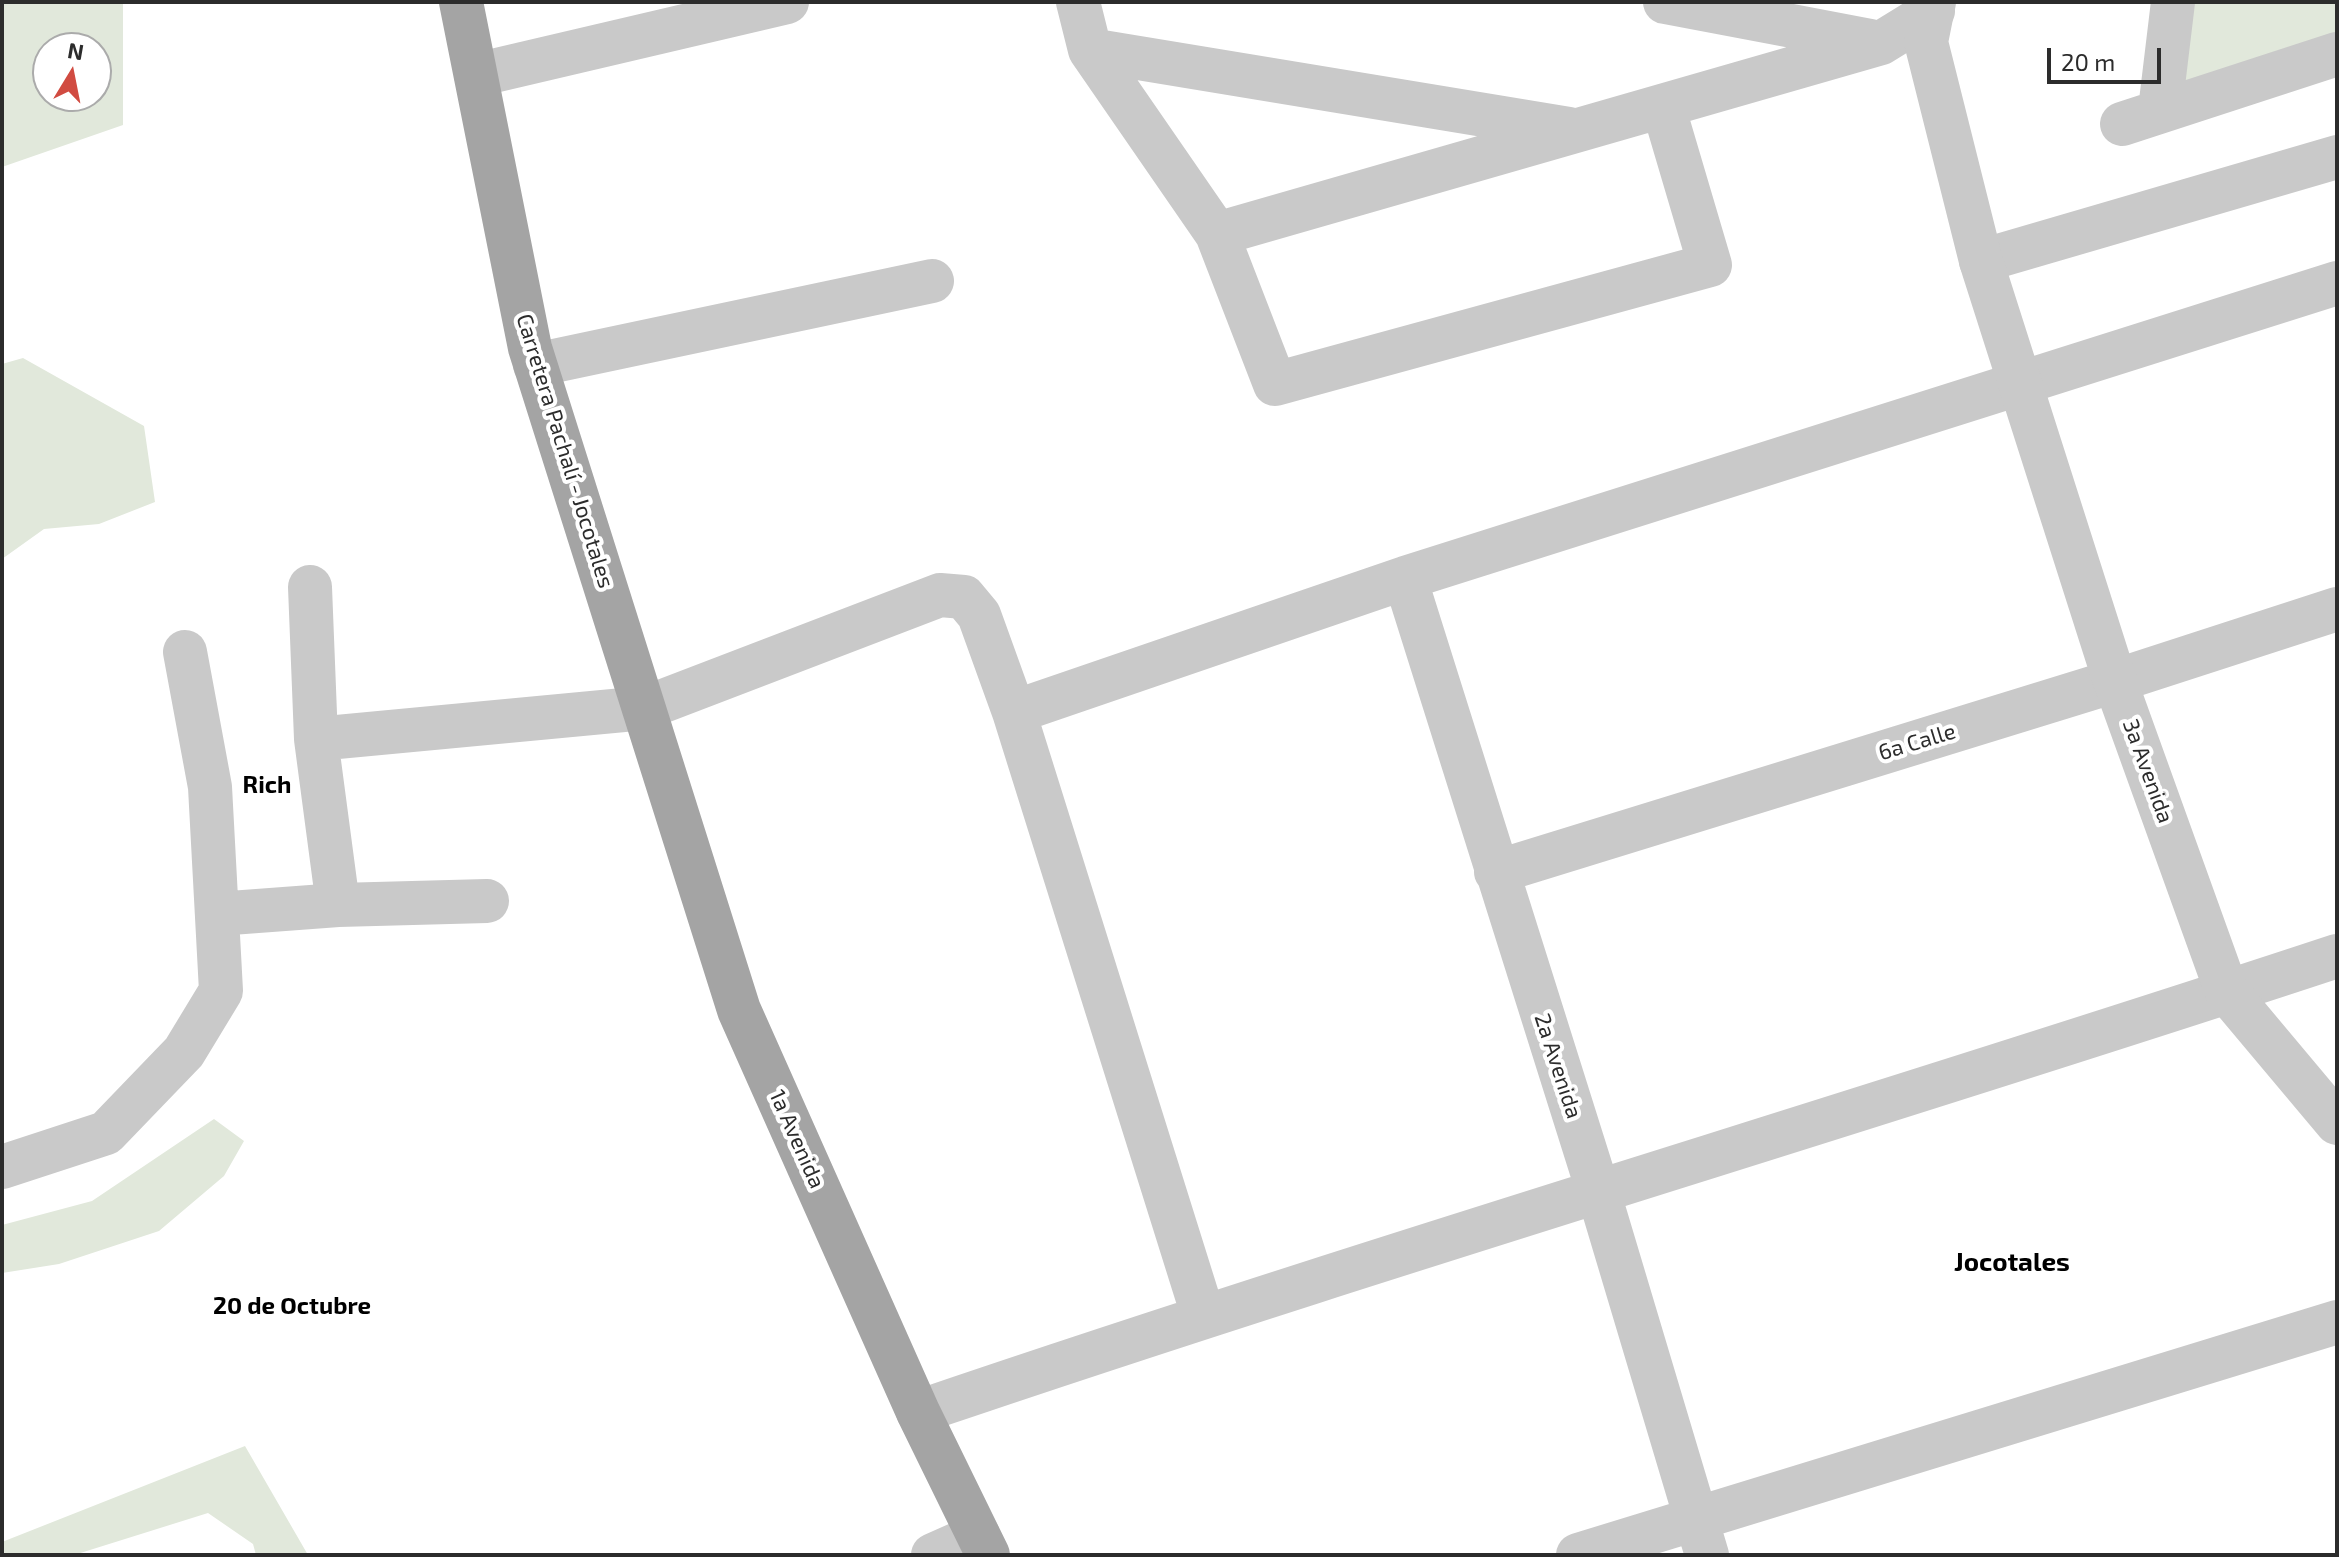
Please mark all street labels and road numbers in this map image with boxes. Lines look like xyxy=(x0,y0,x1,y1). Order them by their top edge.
street label: Carretera Pachalí - Jocotales xyxy=(511,311,619,591)
street label: 3a Avenida xyxy=(2117,715,2179,827)
street label: 6a Calle xyxy=(1875,718,1959,766)
street label: 2a Avenida xyxy=(1529,1010,1587,1122)
street label: 1a Avenida xyxy=(764,1086,830,1192)

